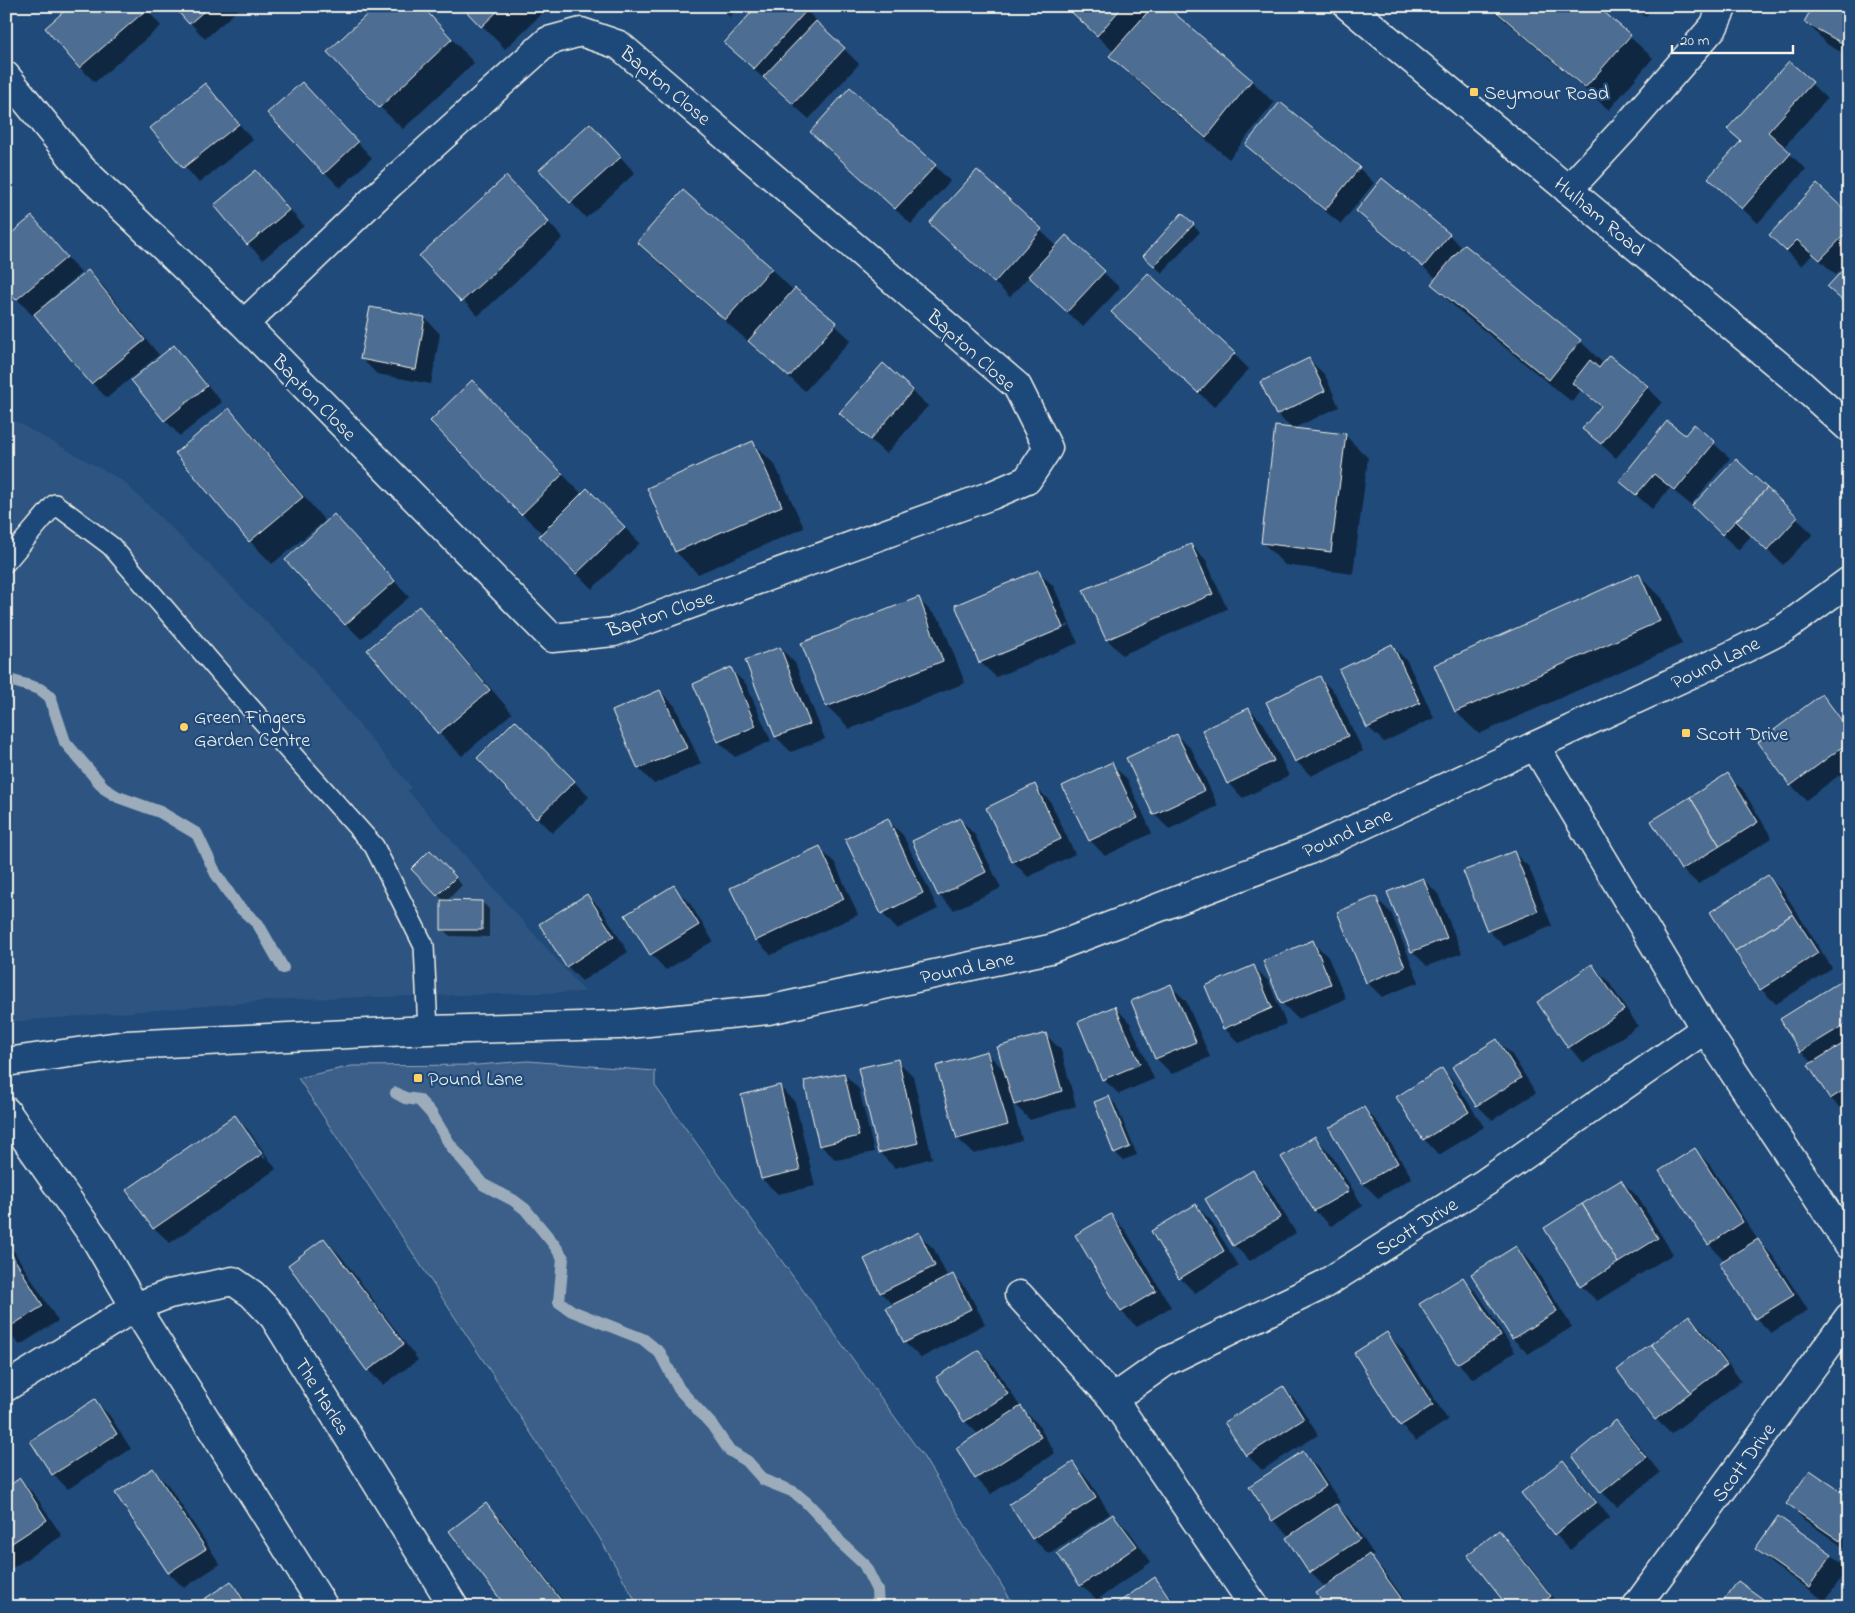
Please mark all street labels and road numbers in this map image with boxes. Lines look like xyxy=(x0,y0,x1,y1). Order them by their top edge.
street label: Bapton Close xyxy=(612,39,716,134)
street label: Hulham Road xyxy=(1547,171,1650,265)
street label: Bapton Close xyxy=(919,303,1021,400)
street label: Bapton Close xyxy=(264,348,362,449)
street label: Bapton Close xyxy=(603,584,718,647)
street label: Pound Lane xyxy=(1667,630,1765,698)
street label: Pound Lane xyxy=(1299,802,1397,867)
street label: Pound Lane xyxy=(918,945,1017,994)
street label: Scott Drive xyxy=(1370,1191,1464,1265)
street label: The Marles xyxy=(286,1353,356,1442)
street label: Scott Drive xyxy=(1706,1418,1784,1509)

